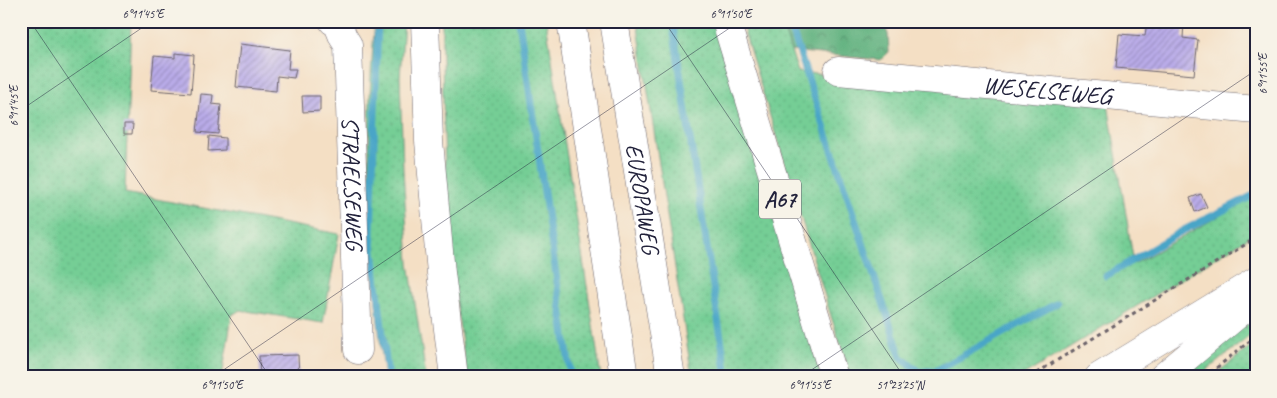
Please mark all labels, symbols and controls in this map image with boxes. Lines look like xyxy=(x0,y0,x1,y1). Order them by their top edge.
text: 6°11'45"E xyxy=(123,6,165,22)
text: 6°11'50"E xyxy=(711,6,753,22)
text: 6°11'55"E xyxy=(1255,52,1271,95)
street label: WESELSEWEG xyxy=(982,70,1115,112)
text: 6°11'45"E xyxy=(6,84,22,127)
street label: STRAELSEWEG xyxy=(335,116,370,252)
street label: EUROPAWEG xyxy=(619,142,666,258)
road number: A67 xyxy=(759,180,801,218)
text: 6°11'50"E xyxy=(202,377,244,393)
text: 6°11'55"E xyxy=(790,377,832,393)
text: 51°23'25"N xyxy=(876,377,925,393)

